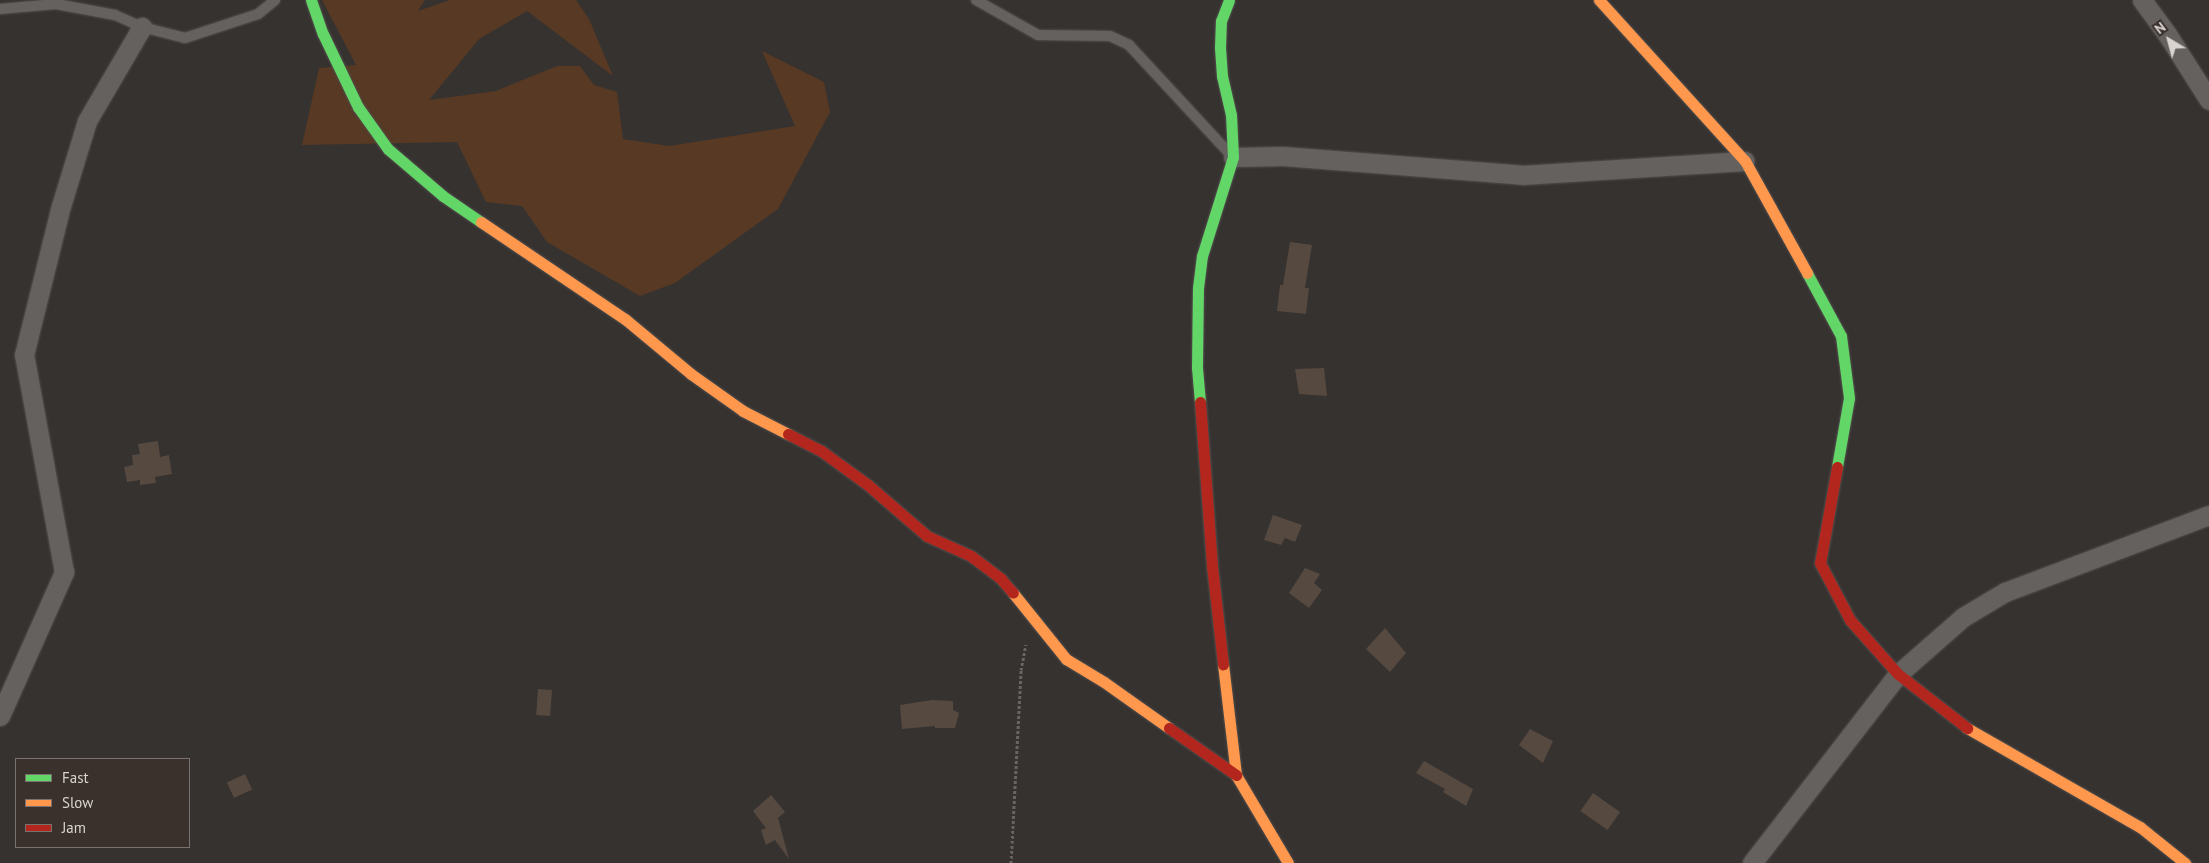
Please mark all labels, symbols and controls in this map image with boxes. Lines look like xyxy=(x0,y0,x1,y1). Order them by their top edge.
north arrow xyxy=(2144,15,2194,65)
text: N xyxy=(2151,18,2169,38)
legend xyxy=(15,758,190,848)
text: Fast xyxy=(62,768,89,787)
text: Slow xyxy=(62,793,93,812)
text: Jam xyxy=(62,818,86,837)

